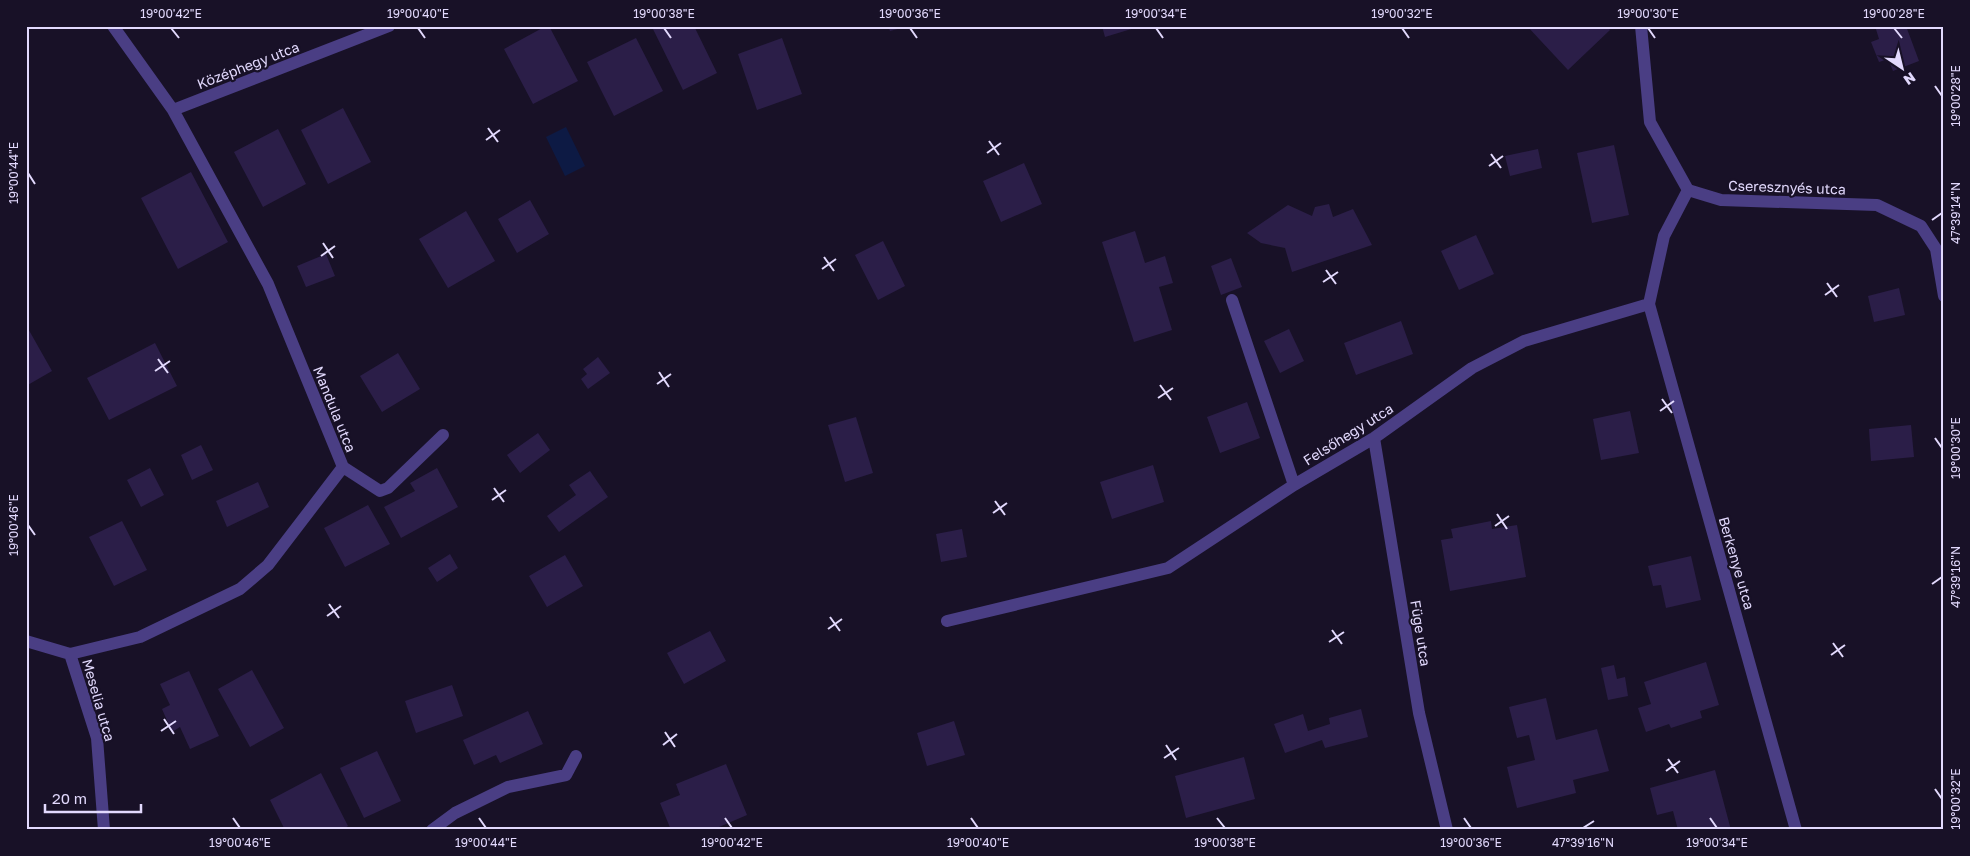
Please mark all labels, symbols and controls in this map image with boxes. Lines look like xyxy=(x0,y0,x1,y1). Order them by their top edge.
text: 19°00'42"E xyxy=(140,6,202,21)
text: 19°00'40"E xyxy=(387,6,449,21)
text: 19°00'38"E xyxy=(633,6,695,21)
text: 19°00'36"E xyxy=(879,6,941,21)
text: 19°00'34"E xyxy=(1125,6,1187,21)
text: 19°00'32"E xyxy=(1371,6,1433,21)
text: 19°00'30"E xyxy=(1617,6,1679,21)
text: 19°00'28"E xyxy=(1863,6,1925,21)
street label: Középhegy utca xyxy=(195,38,301,92)
north arrow xyxy=(1878,42,1928,92)
text: 19°00'28"E xyxy=(1948,65,1963,127)
text: N xyxy=(1901,69,1919,89)
text: 19°00'44"E xyxy=(6,142,21,204)
street label: Cseresznyés utca xyxy=(1728,176,1846,198)
text: 47°39'14"N xyxy=(1948,182,1963,244)
street label: Mandula utca xyxy=(310,364,360,454)
street label: Felsőhegy utca xyxy=(1300,400,1396,468)
text: 19°00'30"E xyxy=(1948,417,1963,479)
text: 19°00'46"E xyxy=(6,494,21,556)
street label: Berkenye utca xyxy=(1716,515,1758,611)
text: 47°39'16"N xyxy=(1948,546,1963,608)
street label: Füge utca xyxy=(1407,599,1435,667)
street label: Meselia utca xyxy=(79,657,119,743)
text: 19°00'32"E xyxy=(1948,768,1963,830)
scale bar xyxy=(45,781,141,813)
text: 20 m xyxy=(52,789,87,807)
text: 19°00'46"E xyxy=(209,835,271,850)
text: 19°00'44"E xyxy=(455,835,517,850)
text: 19°00'42"E xyxy=(701,835,763,850)
text: 19°00'40"E xyxy=(947,835,1009,850)
text: 19°00'38"E xyxy=(1194,835,1256,850)
text: 19°00'36"E xyxy=(1440,835,1502,850)
text: 47°39'16"N xyxy=(1552,835,1614,850)
text: 19°00'34"E xyxy=(1686,835,1748,850)

